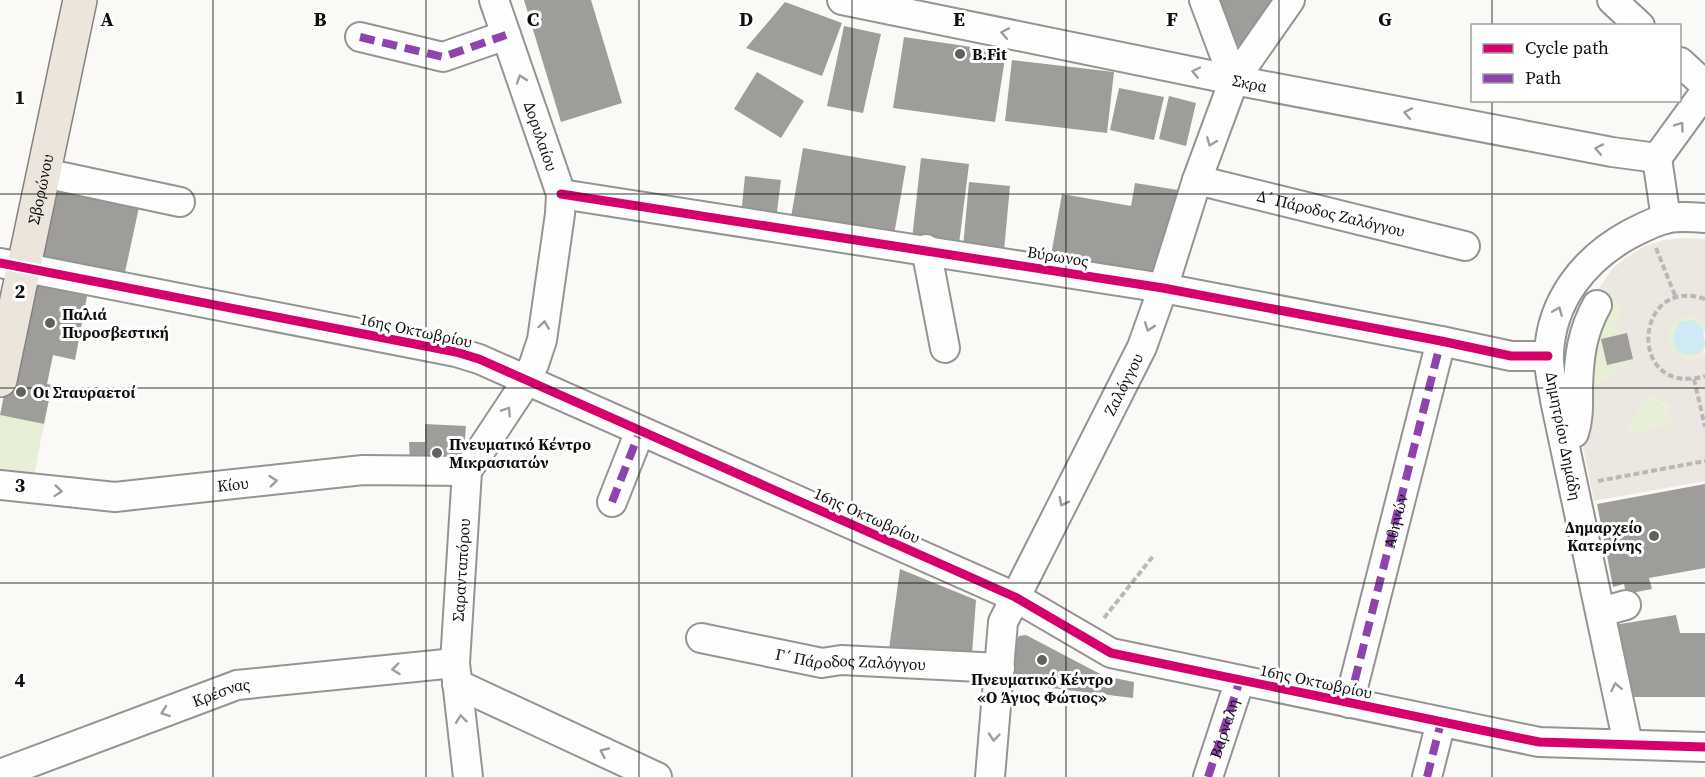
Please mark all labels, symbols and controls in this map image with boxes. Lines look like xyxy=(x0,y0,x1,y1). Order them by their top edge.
text: A xyxy=(100,5,114,33)
text: B xyxy=(313,5,327,33)
text: C xyxy=(527,5,539,33)
text: D xyxy=(739,5,753,33)
text: E xyxy=(953,5,965,33)
text: F xyxy=(1166,5,1178,33)
text: G xyxy=(1378,5,1392,33)
legend xyxy=(1471,24,1681,102)
one-way arrow xyxy=(1000,27,1010,40)
text: Cycle path xyxy=(1525,35,1609,60)
place label: B.Fit xyxy=(972,43,1007,65)
marker: B.Fit xyxy=(953,47,967,61)
text: Path xyxy=(1525,65,1562,90)
one-way arrow xyxy=(1191,66,1201,79)
street label: Σκρα xyxy=(1230,69,1269,97)
one-way arrow xyxy=(516,74,528,85)
text: 1 xyxy=(15,83,25,111)
street label: Δορυλαίου xyxy=(519,98,563,174)
one-way arrow xyxy=(1403,107,1413,120)
one-way arrow xyxy=(1673,122,1684,133)
one-way arrow xyxy=(1206,136,1218,147)
one-way arrow xyxy=(1595,143,1605,156)
street label: Σβορώνου xyxy=(22,152,58,226)
street label: Δ΄ Πάροδος Ζαλόγγου xyxy=(1255,184,1407,242)
street label: Βύρωνος xyxy=(1026,240,1090,272)
text: 2 xyxy=(15,277,26,305)
place label: Παλιά Πυροσβεστική xyxy=(62,303,169,343)
one-way arrow xyxy=(1551,306,1563,317)
street label: 16ης Οκτωβρίου xyxy=(358,307,474,353)
marker: Παλιά Πυροσβεστική xyxy=(43,316,57,330)
one-way arrow xyxy=(538,320,550,330)
one-way arrow xyxy=(1144,321,1157,332)
street label: Ζαλόγγου xyxy=(1098,349,1148,419)
street label: Δημητρίου Δημάδη xyxy=(1541,370,1587,502)
place label: Οι Σταυραετοί xyxy=(33,381,136,403)
marker: Οι Σταυραετοί xyxy=(14,385,28,399)
one-way arrow xyxy=(500,407,511,418)
place label: Πνευματικό Κέντρο Μικρασιατών xyxy=(449,433,591,473)
marker: Πνευματικό Κέντρο Μικρασιατών xyxy=(430,446,444,460)
text: 3 xyxy=(15,471,26,499)
street label: Κίου xyxy=(216,472,250,497)
one-way arrow xyxy=(268,475,278,487)
street label: 16ης Οκτωβρίου xyxy=(810,482,924,548)
one-way arrow xyxy=(54,484,63,497)
street label: Αθηνών xyxy=(1378,491,1413,550)
one-way arrow xyxy=(1059,495,1070,506)
place label: Δημαρχείο Κατερίνης xyxy=(1565,516,1642,556)
street label: Σαρανταπόρου xyxy=(447,518,475,622)
marker: Δημαρχείο Κατερίνης xyxy=(1647,529,1661,543)
street label: Γ΄ Πάροδος Ζαλόγγου xyxy=(774,643,926,675)
marker: Πνευματικό Κέντρο «Ο Άγιος Φώτιος» xyxy=(1035,653,1049,667)
street label: 16ης Οκτωβρίου xyxy=(1258,658,1374,704)
one-way arrow xyxy=(392,662,401,675)
text: 4 xyxy=(15,666,26,694)
place label: Πνευματικό Κέντρο «Ο Άγιος Φώτιος» xyxy=(971,668,1113,708)
street label: Κρέσνας xyxy=(189,673,251,712)
one-way arrow xyxy=(1611,682,1624,692)
street label: Βάρναλη xyxy=(1204,696,1244,761)
one-way arrow xyxy=(160,705,171,717)
one-way arrow xyxy=(455,714,468,724)
one-way arrow xyxy=(988,732,1001,741)
one-way arrow xyxy=(599,748,610,760)

